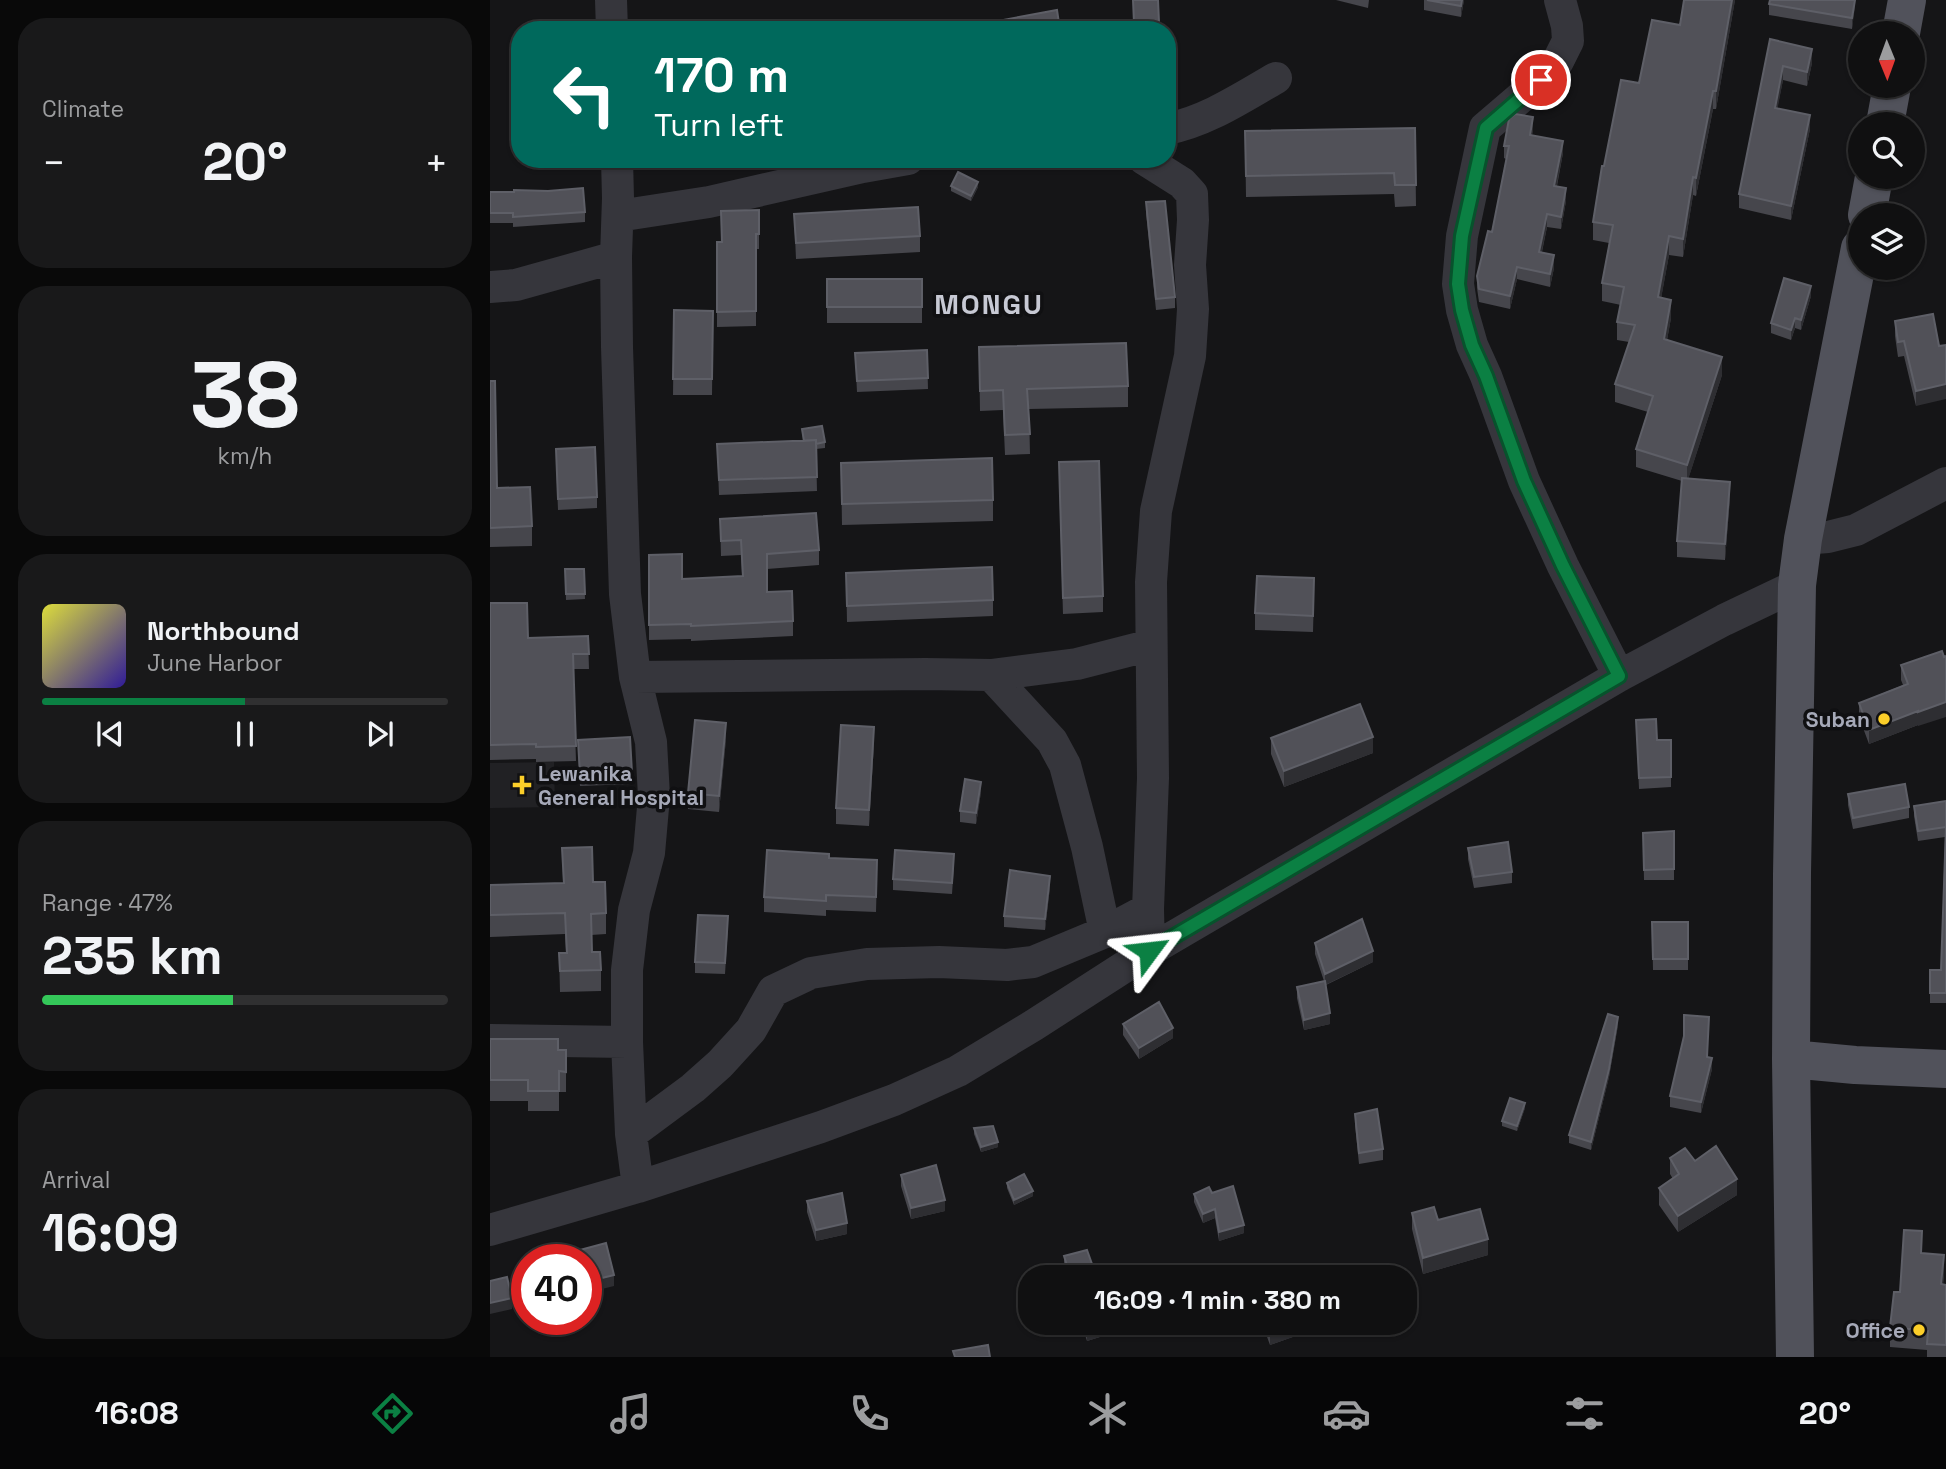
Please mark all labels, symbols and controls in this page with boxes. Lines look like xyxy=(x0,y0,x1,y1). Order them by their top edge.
north arrow xyxy=(1848,21,1925,98)
map controls xyxy=(1848,21,1925,280)
text: 170 m xyxy=(654,44,789,106)
icon: left xyxy=(539,49,630,140)
pin xyxy=(1511,50,1571,110)
icon: arrive xyxy=(1522,61,1560,99)
text: Climate xyxy=(42,94,124,124)
text: Turn left xyxy=(654,105,784,145)
button: search xyxy=(1848,112,1925,189)
text: 20° xyxy=(202,129,288,195)
text: − xyxy=(42,139,66,187)
text: + xyxy=(424,139,448,187)
button: layers xyxy=(1848,203,1925,280)
district label: MONGU xyxy=(934,286,1044,322)
text: 38 xyxy=(190,337,300,454)
text: km/h xyxy=(218,441,272,471)
text: Northbound xyxy=(147,614,300,648)
text: June Harbor xyxy=(147,648,282,678)
place label: Suban xyxy=(1806,706,1870,733)
marker: Suban xyxy=(1876,711,1892,727)
icon: previous xyxy=(91,715,129,753)
icon: pause xyxy=(226,715,264,753)
icon: next xyxy=(361,715,399,753)
place label: Lewanika General Hospital xyxy=(538,760,704,811)
marker: Lewanika General Hospital xyxy=(512,775,532,795)
text: Range · 47% xyxy=(42,888,173,918)
position arrow xyxy=(1112,914,1186,988)
text: 235 km xyxy=(42,923,223,989)
text: Arrival xyxy=(42,1165,110,1195)
text: 16:09 xyxy=(42,1200,179,1266)
speed limit sign: 40 xyxy=(511,1244,602,1335)
text: 16:09 · 1 min · 380 m xyxy=(1094,1283,1341,1317)
place label: Office xyxy=(1845,1317,1905,1344)
marker: Office xyxy=(1911,1322,1927,1338)
icon: directions xyxy=(368,1389,417,1438)
icon: music xyxy=(606,1389,655,1438)
icon: phone xyxy=(845,1389,894,1438)
icon: climate xyxy=(1083,1389,1132,1438)
icon: car xyxy=(1322,1389,1371,1438)
icon: filters xyxy=(1560,1389,1609,1438)
text: 16:08 xyxy=(95,1393,178,1433)
text: 20° xyxy=(1799,1393,1851,1433)

